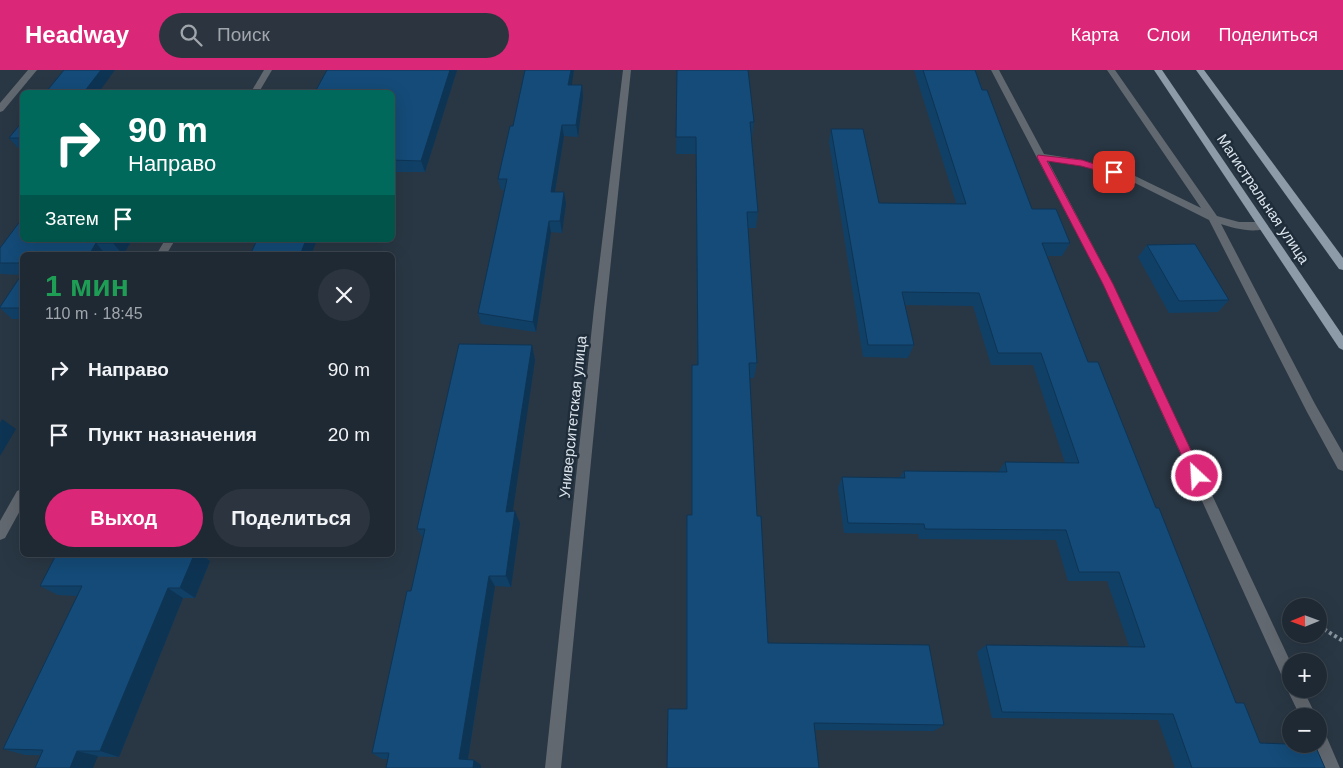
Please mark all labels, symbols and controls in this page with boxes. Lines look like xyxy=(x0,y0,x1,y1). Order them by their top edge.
search box xyxy=(159,13,509,58)
text: Headway xyxy=(25,21,129,48)
icon: search xyxy=(177,21,205,49)
text: Поиск xyxy=(217,24,270,45)
text: Карта xyxy=(1071,25,1119,45)
text: Слои xyxy=(1147,25,1191,45)
text: Поделиться xyxy=(1219,25,1318,45)
icon: right xyxy=(45,110,110,175)
text: 90 m xyxy=(128,110,208,149)
street label: Магистральная улица xyxy=(1214,131,1314,267)
text: Направо xyxy=(128,151,216,176)
pin xyxy=(1093,151,1135,193)
icon: arrive xyxy=(1100,158,1128,186)
icon: arrive xyxy=(109,205,137,233)
text: Затем xyxy=(45,208,99,229)
text: 1 мин xyxy=(45,269,129,302)
button: close xyxy=(318,269,370,321)
text: 110 m · 18:45 xyxy=(45,305,143,322)
street label: Университетская улица xyxy=(556,334,590,499)
icon: right xyxy=(45,356,73,384)
text: Направо xyxy=(88,359,169,380)
text: 90 m xyxy=(328,359,370,380)
icon: arrive xyxy=(45,421,73,449)
text: Пункт назначения xyxy=(88,424,257,445)
text: 20 m xyxy=(328,424,370,445)
position arrow xyxy=(1170,449,1222,501)
button: Выход xyxy=(45,489,203,547)
button: Поделиться xyxy=(213,489,370,547)
north arrow xyxy=(1282,598,1328,642)
map controls xyxy=(1282,598,1327,753)
button: + xyxy=(1282,653,1327,698)
button: − xyxy=(1282,708,1327,753)

